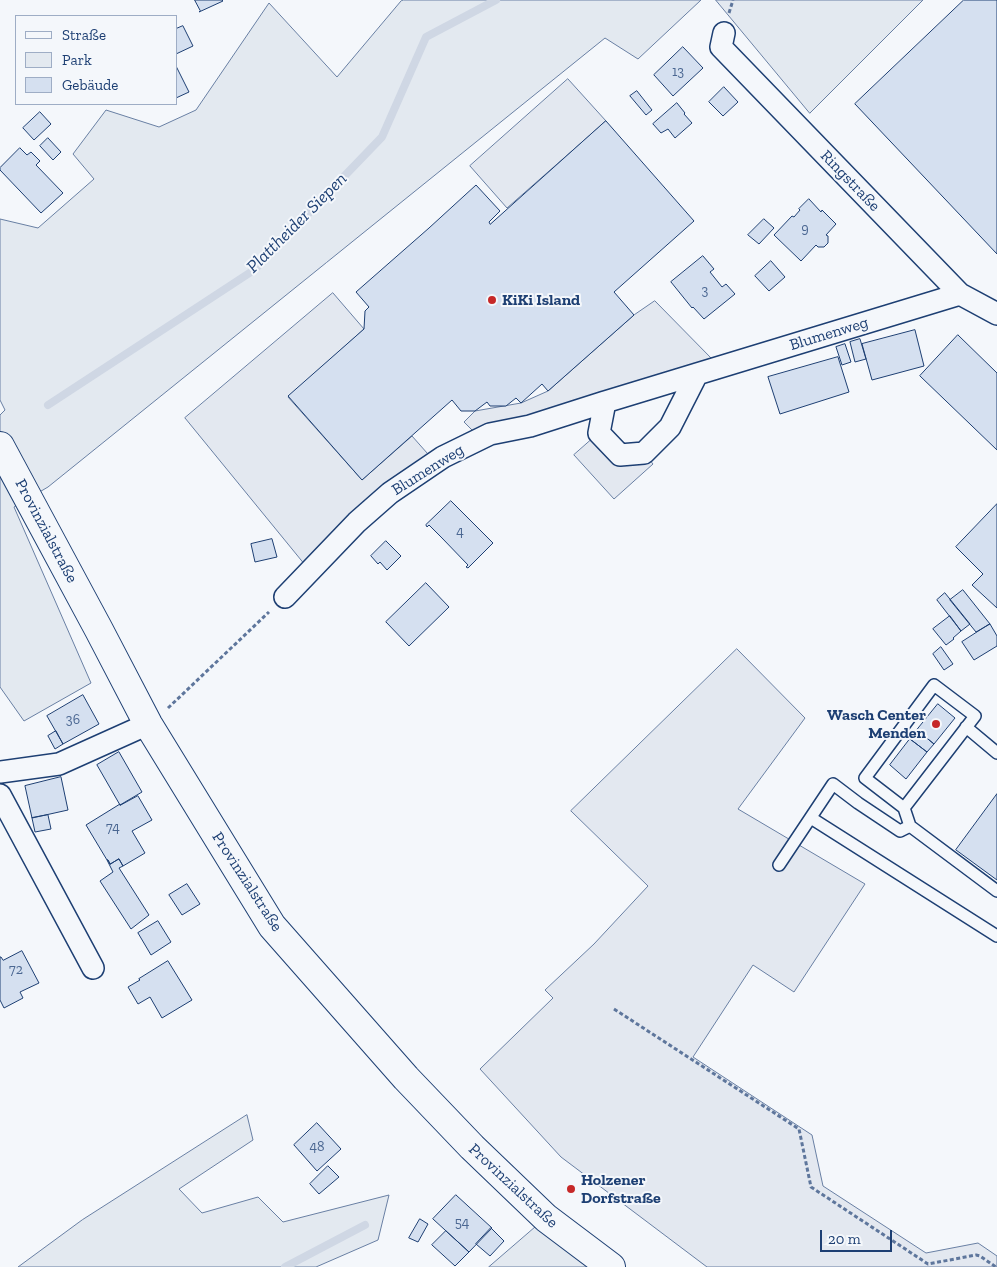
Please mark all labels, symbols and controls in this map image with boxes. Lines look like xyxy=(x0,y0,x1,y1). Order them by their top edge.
legend xyxy=(15,15,178,105)
text: Straße xyxy=(62,26,106,44)
text: Park xyxy=(62,51,92,69)
house number: 13 xyxy=(672,64,684,80)
text: Gebäude xyxy=(62,76,118,94)
street label: Ringstraße xyxy=(816,146,884,216)
water label: Plattheider Siepen xyxy=(242,168,352,278)
house number: 9 xyxy=(801,221,809,237)
house number: 3 xyxy=(702,283,708,299)
place label: KiKi Island xyxy=(502,290,580,310)
marker: KiKi Island xyxy=(486,294,498,306)
street label: Blumenweg xyxy=(787,313,871,355)
street label: Blumenweg xyxy=(388,440,468,500)
street label: Provinzialstraße xyxy=(11,476,81,586)
house number: 4 xyxy=(456,524,464,540)
place label: Wasch Center Menden xyxy=(827,705,926,743)
house number: 36 xyxy=(66,712,80,728)
marker: Wasch Center Menden xyxy=(930,718,942,730)
house number: 74 xyxy=(106,820,120,836)
street label: Provinzialstraße xyxy=(208,829,286,935)
house number: 72 xyxy=(9,962,23,978)
house number: 48 xyxy=(309,1139,325,1155)
street label: Provinzialstraße xyxy=(464,1140,562,1232)
place label: Holzener Dorfstraße xyxy=(581,1170,661,1208)
marker: Holzener Dorfstraße xyxy=(565,1183,577,1195)
house number: 54 xyxy=(455,1215,469,1231)
scale bar xyxy=(822,1220,894,1252)
text: 20 m xyxy=(828,1230,861,1248)

